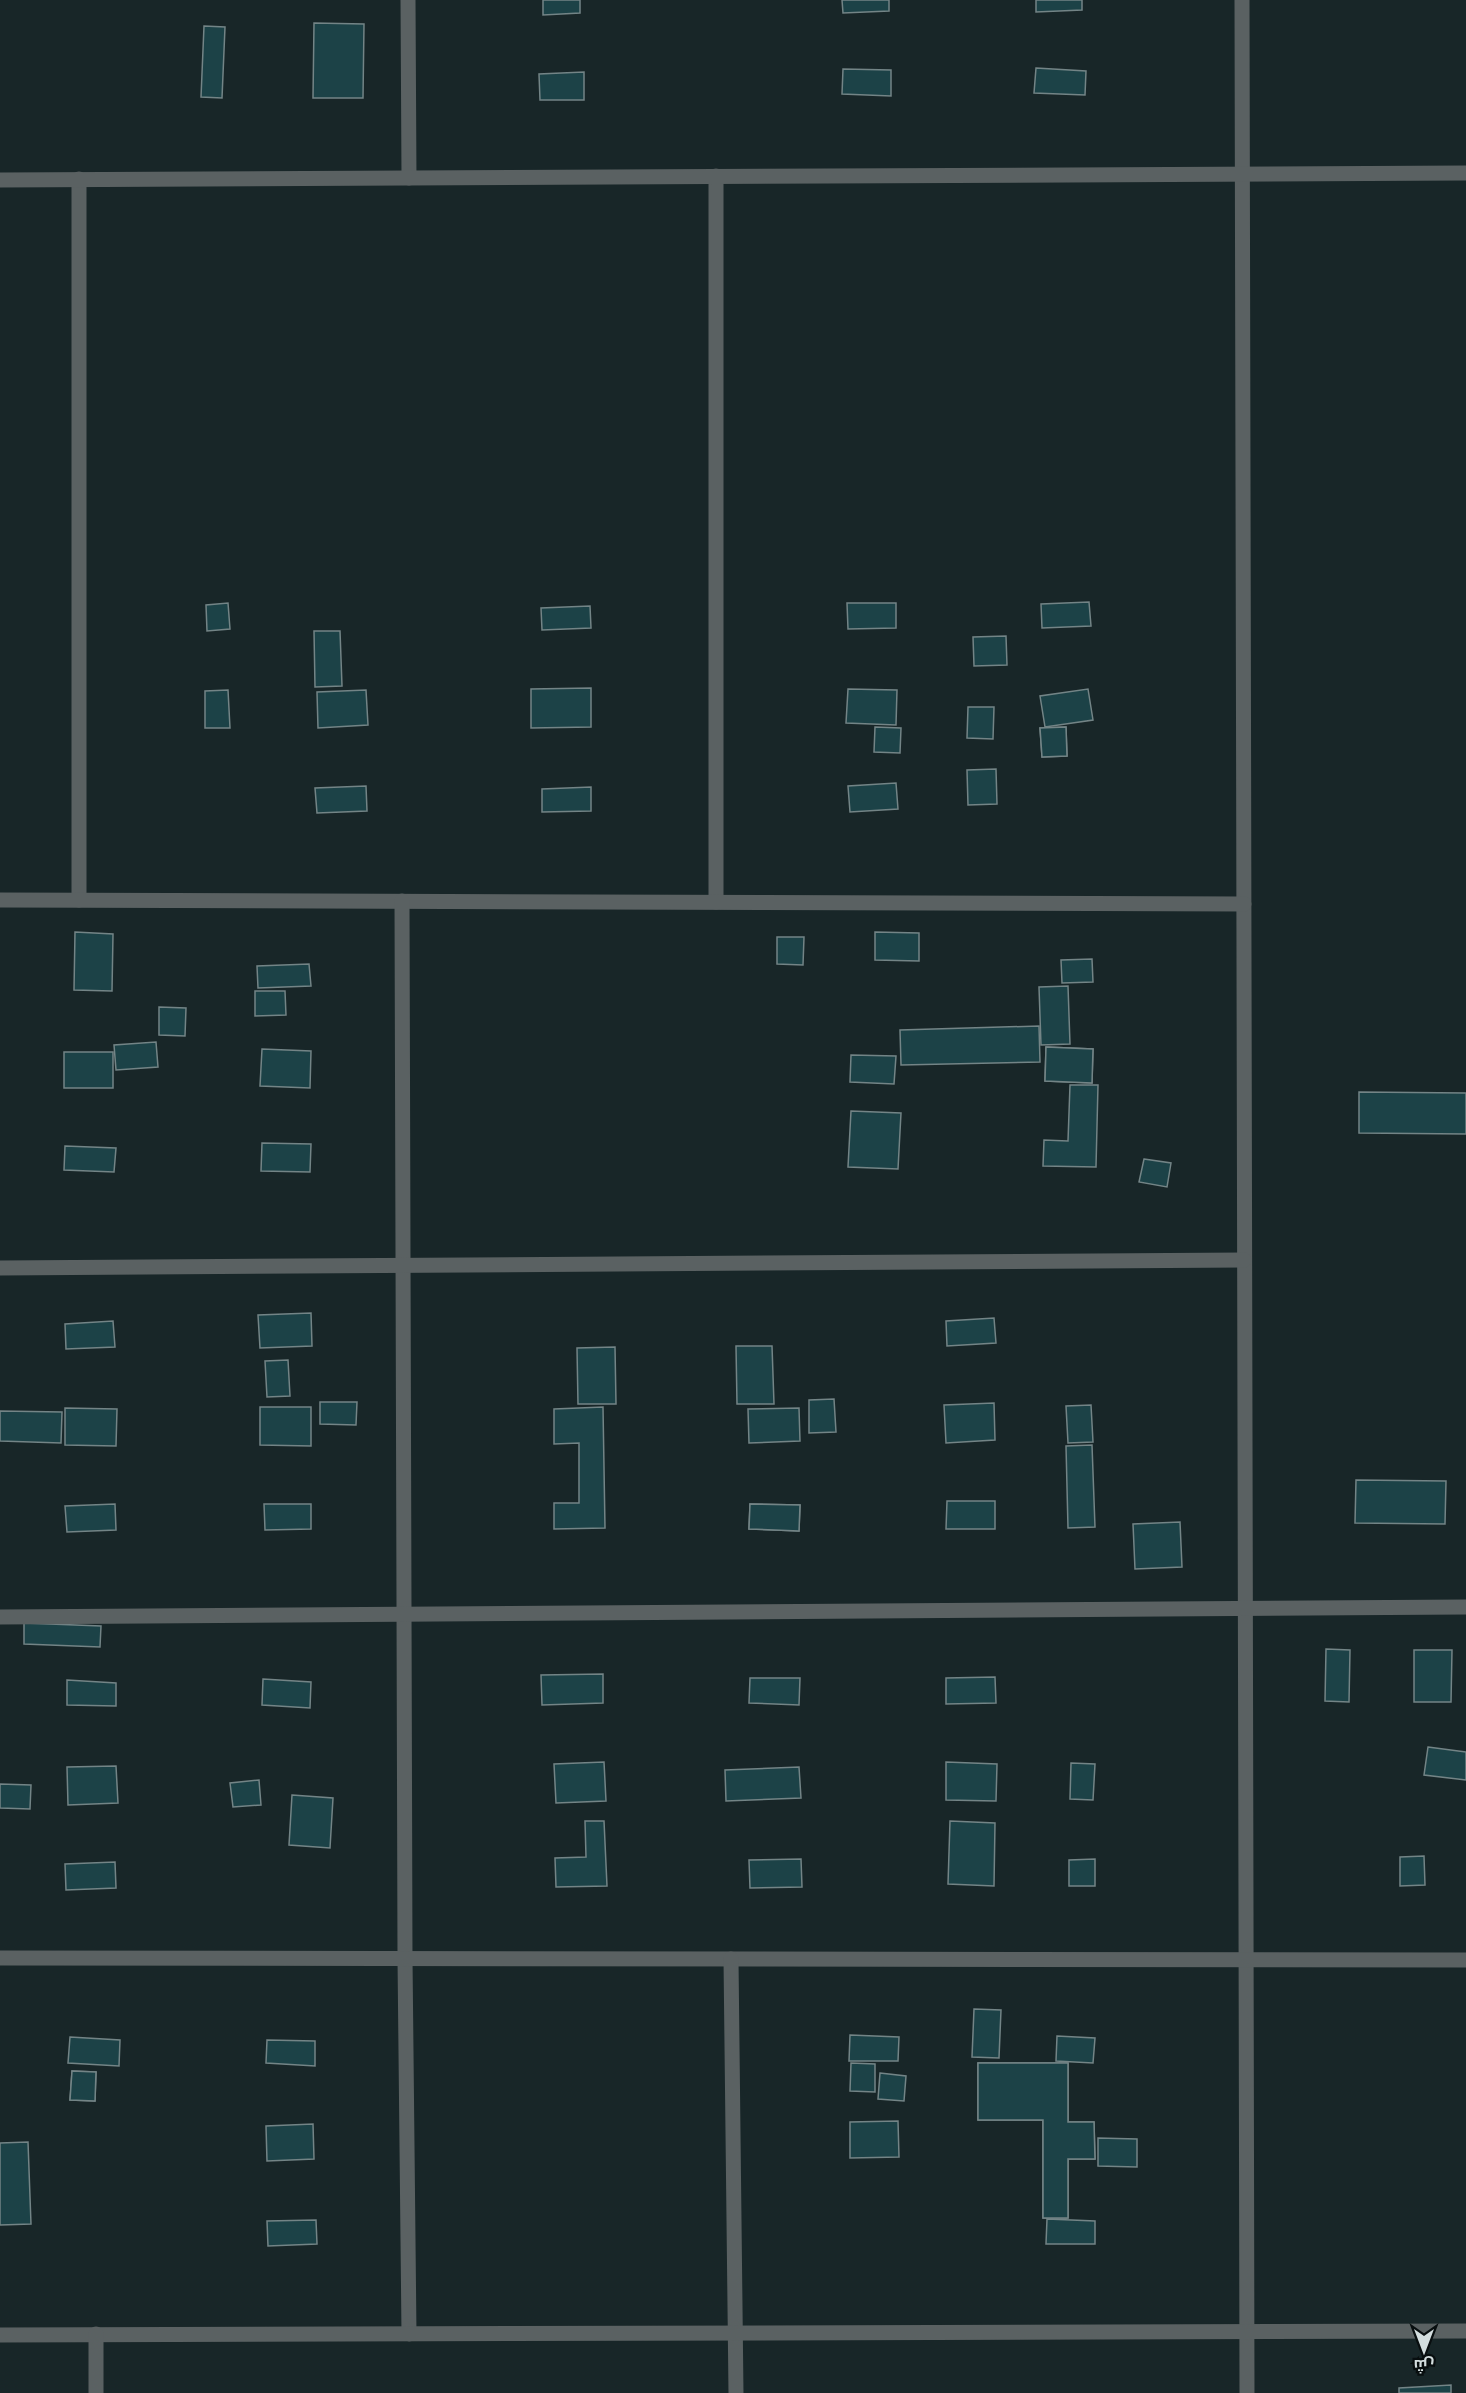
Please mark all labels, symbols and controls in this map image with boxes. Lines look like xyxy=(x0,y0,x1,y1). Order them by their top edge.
north arrow xyxy=(1394,2321,1454,2381)
text: ش xyxy=(1414,2354,1434,2376)

